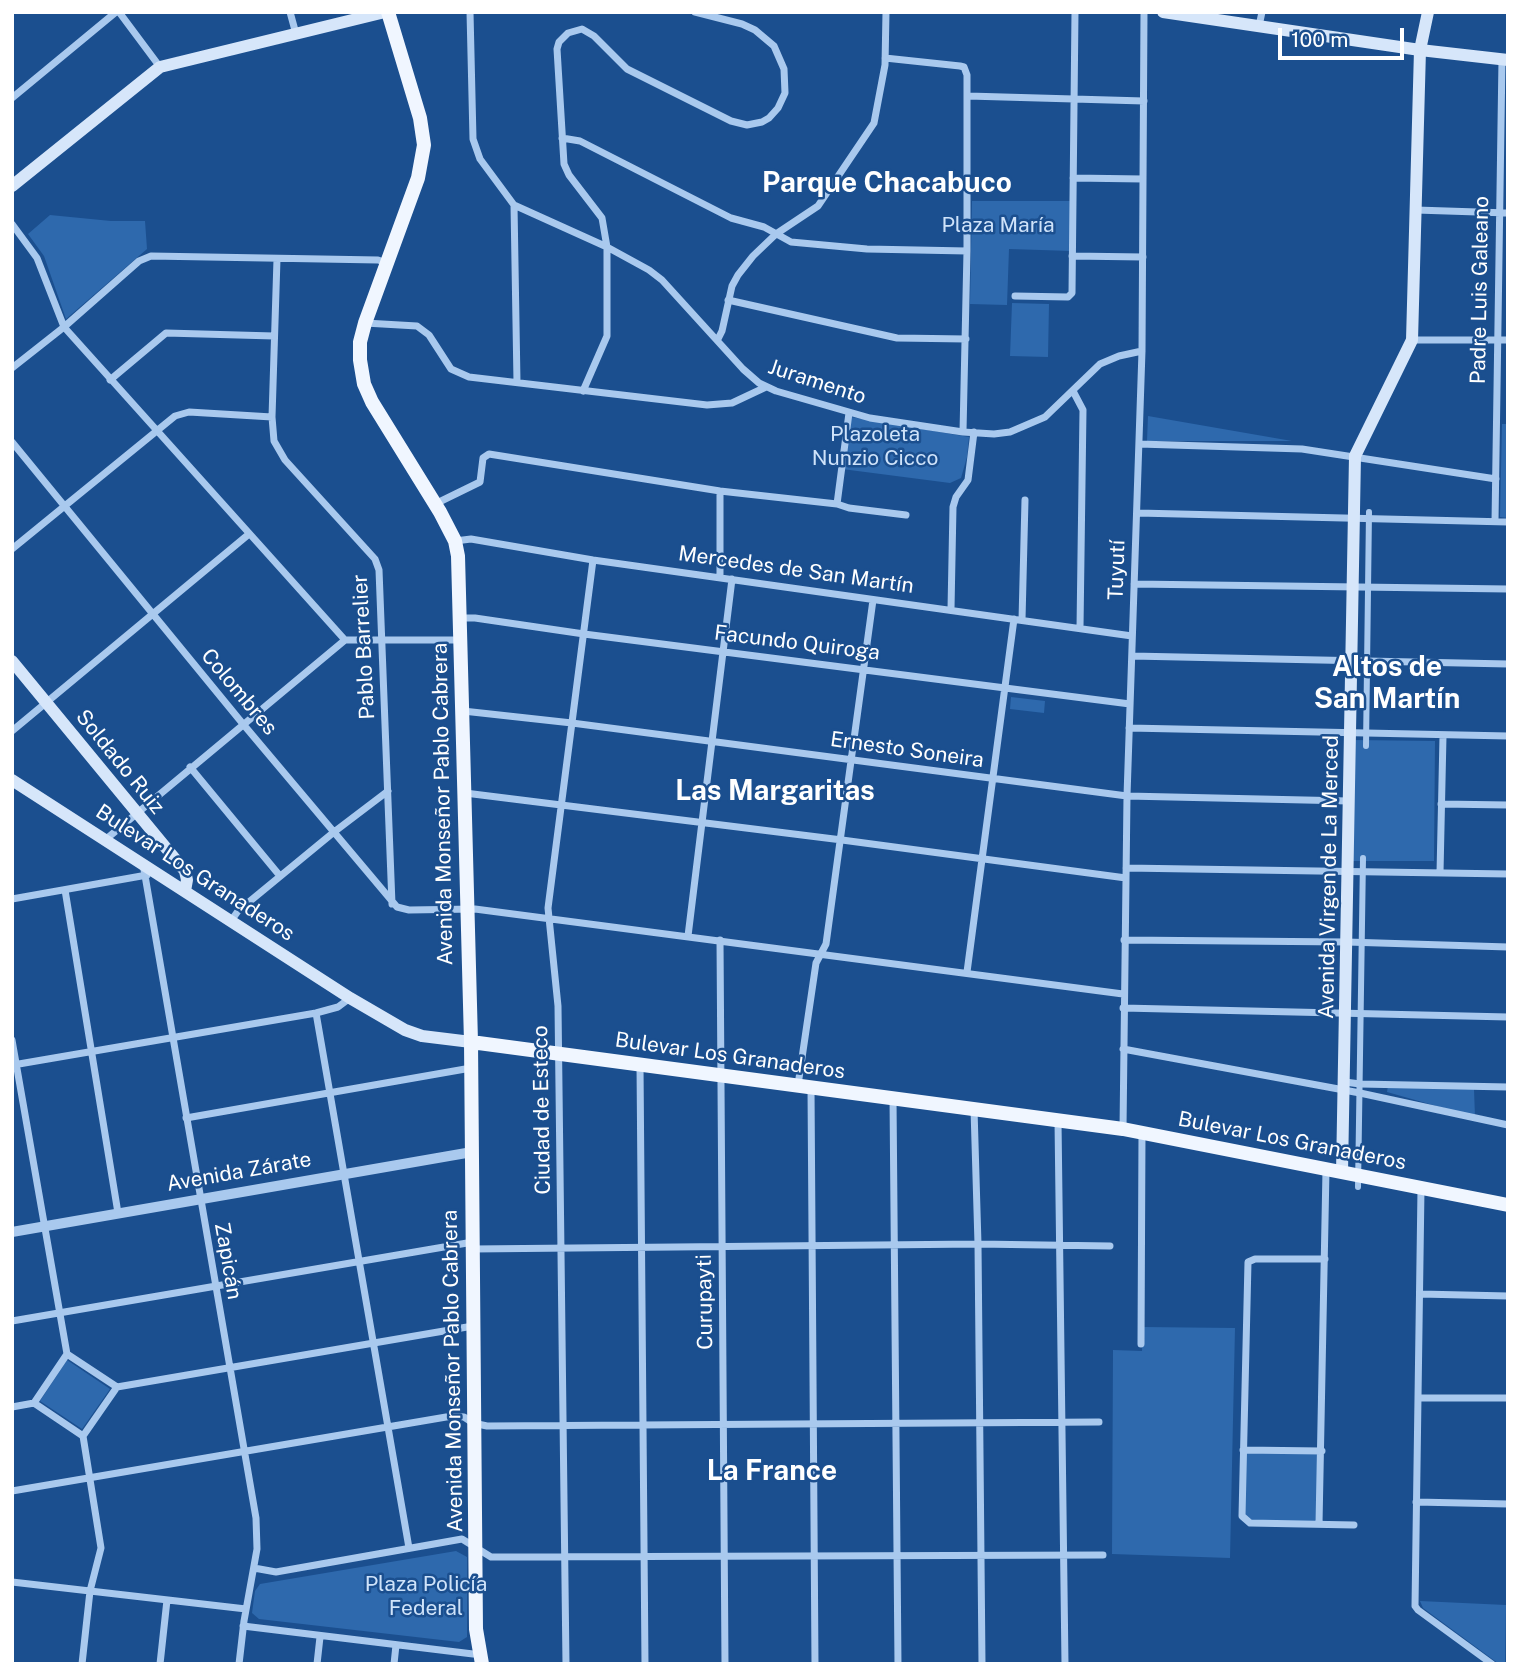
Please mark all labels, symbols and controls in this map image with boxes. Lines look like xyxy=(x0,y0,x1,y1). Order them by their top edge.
scale bar xyxy=(1282,14,1408,58)
text: 100 m xyxy=(1291,27,1348,52)
district label: Parque Chacabuco xyxy=(762,166,1012,200)
street label: Padre Luis Galeano xyxy=(1466,196,1494,384)
park label: Plaza María xyxy=(941,213,1055,239)
street label: Juramento xyxy=(765,354,869,410)
park label: Plazoleta Nunzio Cicco xyxy=(812,422,938,472)
street label: Tuyutí xyxy=(1103,540,1131,600)
street label: Mercedes de San Martín xyxy=(677,541,915,599)
street label: Pablo Barrelier xyxy=(348,574,380,720)
street label: Facundo Quiroga xyxy=(713,620,881,666)
street label: Avenida Monseñor Pablo Cabrera xyxy=(428,643,458,965)
street label: Colombres xyxy=(196,644,282,740)
district label: Altos de San Martín xyxy=(1314,650,1460,716)
street label: Soldado Ruiz xyxy=(70,705,170,819)
street label: Ernesto Soneira xyxy=(829,727,985,773)
street label: Avenida Virgen de La Merced xyxy=(1314,735,1344,1019)
district label: Las Margaritas xyxy=(675,774,875,808)
street label: Bulevar Los Granaderos xyxy=(91,799,299,947)
street label: Ciudad de Esteco xyxy=(528,1025,556,1195)
street label: Bulevar Los Granaderos xyxy=(613,1027,847,1085)
street label: Bulevar Los Granaderos xyxy=(1176,1107,1408,1175)
street label: Avenida Zárate xyxy=(165,1147,313,1197)
street label: Avenida Monseñor Pablo Cabrera xyxy=(438,1210,468,1532)
street label: Zapicán xyxy=(209,1220,247,1302)
street label: Curupayti xyxy=(692,1254,718,1350)
district label: La France xyxy=(707,1454,837,1488)
park label: Plaza Policía Federal xyxy=(365,1572,487,1622)

